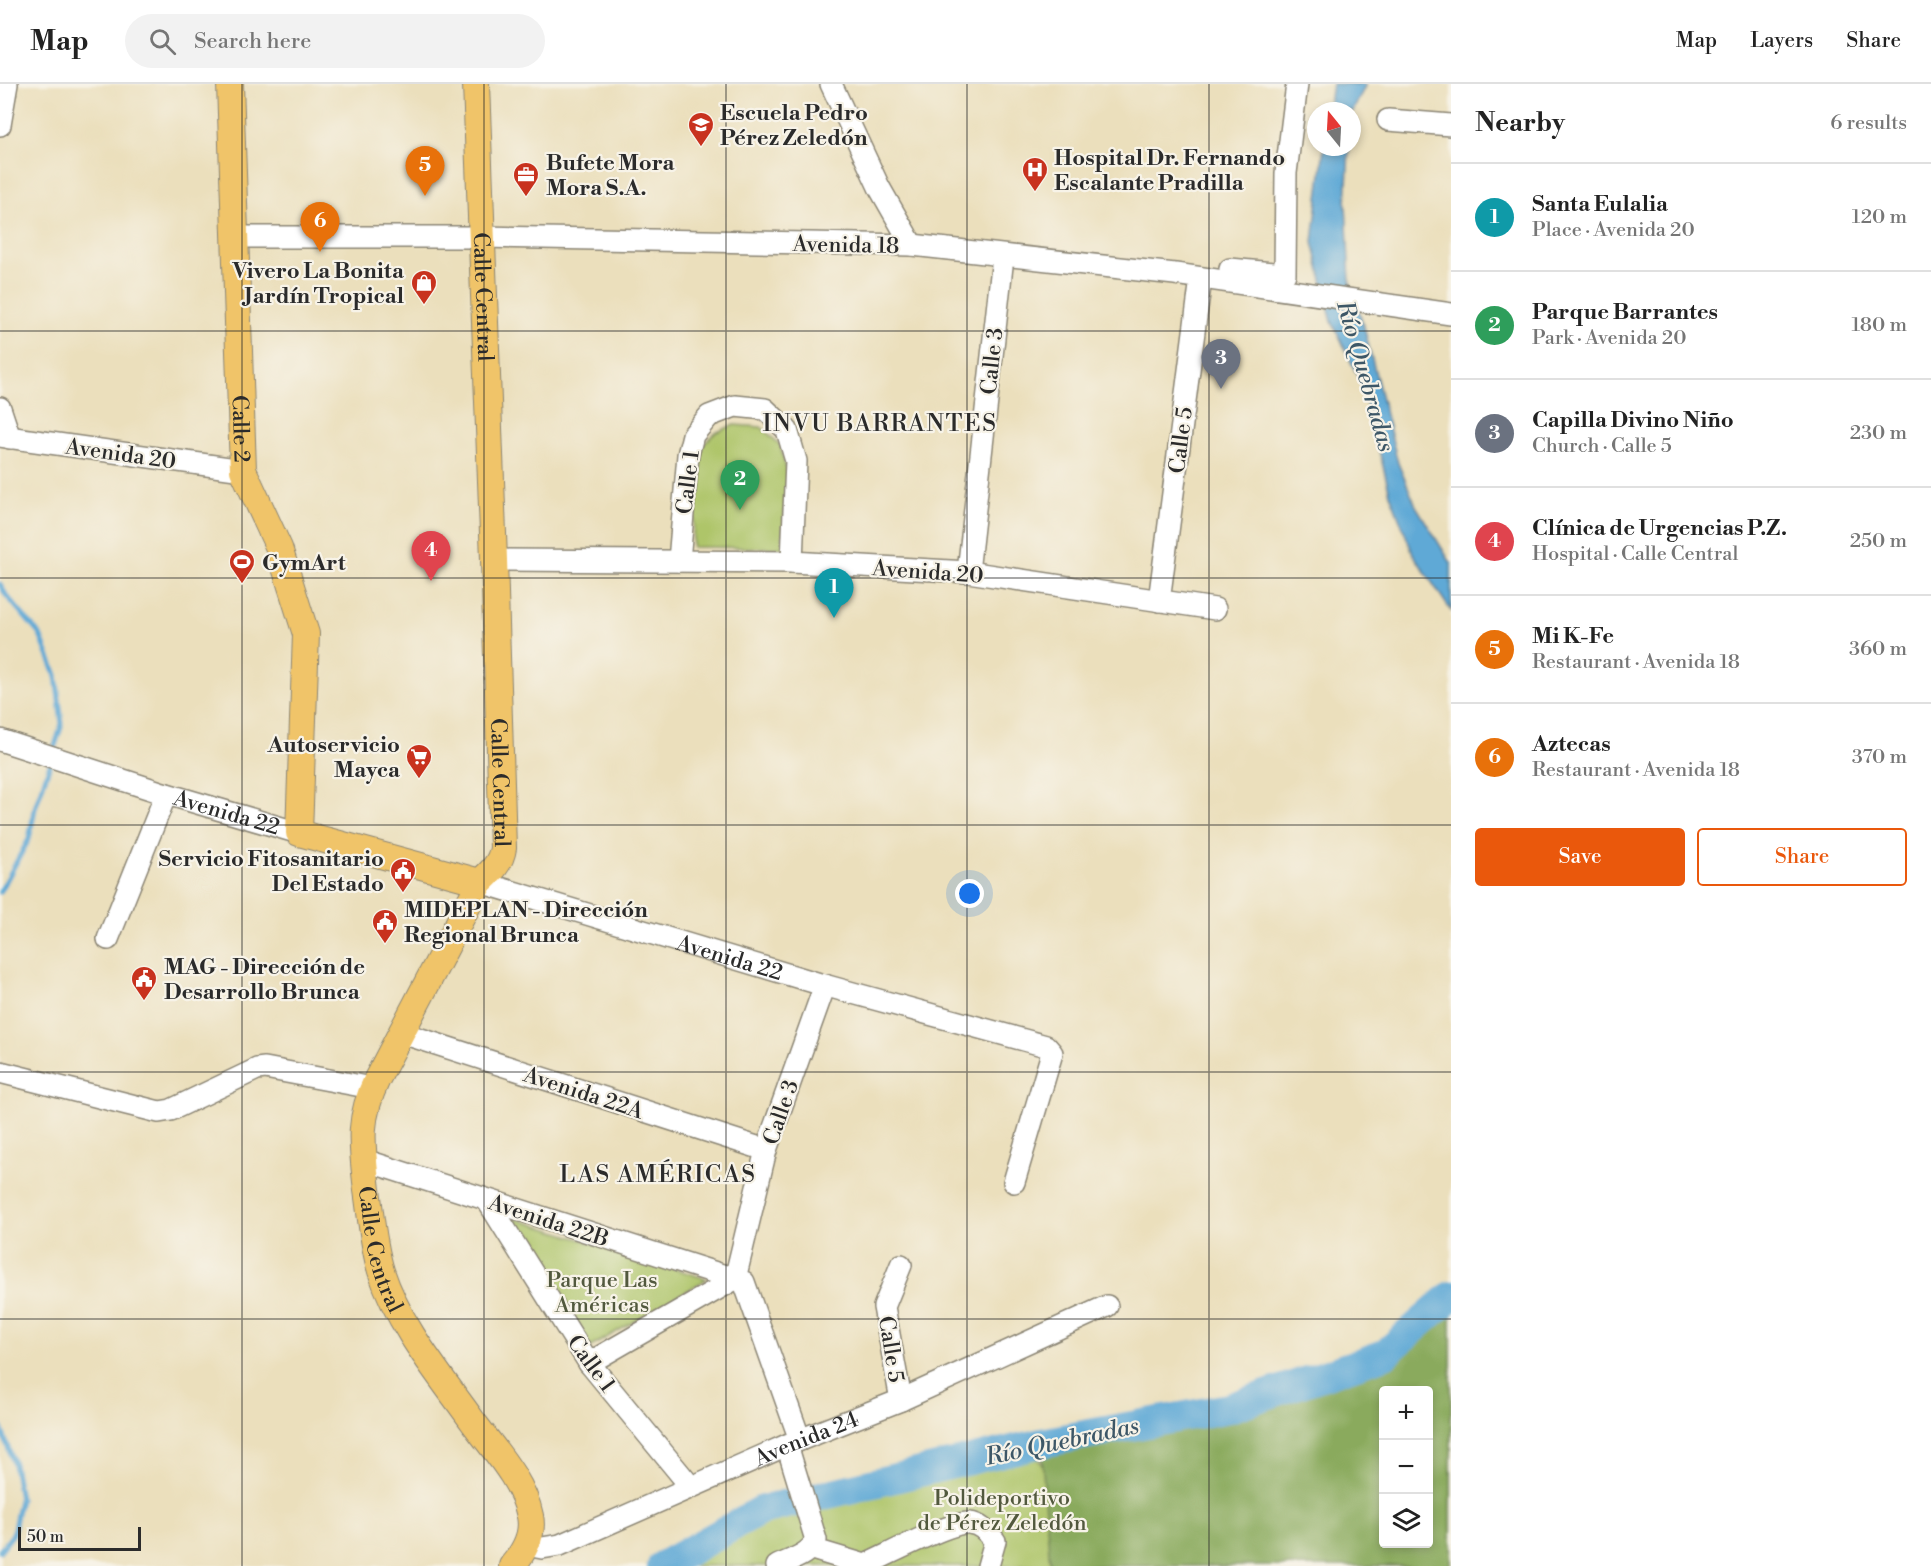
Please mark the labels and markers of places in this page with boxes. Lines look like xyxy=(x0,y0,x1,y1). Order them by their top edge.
place label: Escuela Pedro Pérez Zeledón xyxy=(720,100,868,152)
school or university icon: Escuela Pedro Pérez Zeledón xyxy=(686,110,716,148)
place label: Hospital Dr. Fernando Escalante Pradilla xyxy=(1054,145,1285,197)
pin: 5 xyxy=(406,147,444,196)
place label: Bufete Mora Mora S.A. xyxy=(546,150,676,202)
hospital icon: Hospital Dr. Fernando Escalante Pradilla xyxy=(1020,155,1050,193)
office icon: Bufete Mora Mora S.A. xyxy=(511,160,541,198)
pin: 6 xyxy=(300,202,340,252)
place label: Vivero La Bonita Jardín Tropical xyxy=(232,258,405,310)
shop icon: Vivero La Bonita Jardín Tropical xyxy=(409,268,439,306)
pin: 3 xyxy=(1202,340,1240,389)
pin: 2 xyxy=(720,460,760,510)
pin: 4 xyxy=(412,532,450,581)
sports icon: GymArt xyxy=(227,547,257,585)
place label: GymArt xyxy=(262,550,346,577)
pin: 1 xyxy=(814,568,854,618)
place label: Autoservicio Mayca xyxy=(266,732,401,784)
supermarket icon: Autoservicio Mayca xyxy=(404,742,434,780)
place label: Servicio Fitosanitario Del Estado xyxy=(159,846,384,898)
public building icon: Servicio Fitosanitario Del Estado xyxy=(388,856,418,894)
place label: MIDEPLAN - Dirección Regional Brunca xyxy=(404,897,648,949)
public building icon: MIDEPLAN - Dirección Regional Brunca xyxy=(370,907,400,945)
place label: MAG - Dirección de Desarrollo Brunca xyxy=(164,954,365,1006)
public building icon: MAG - Dirección de Desarrollo Brunca xyxy=(129,964,159,1002)

